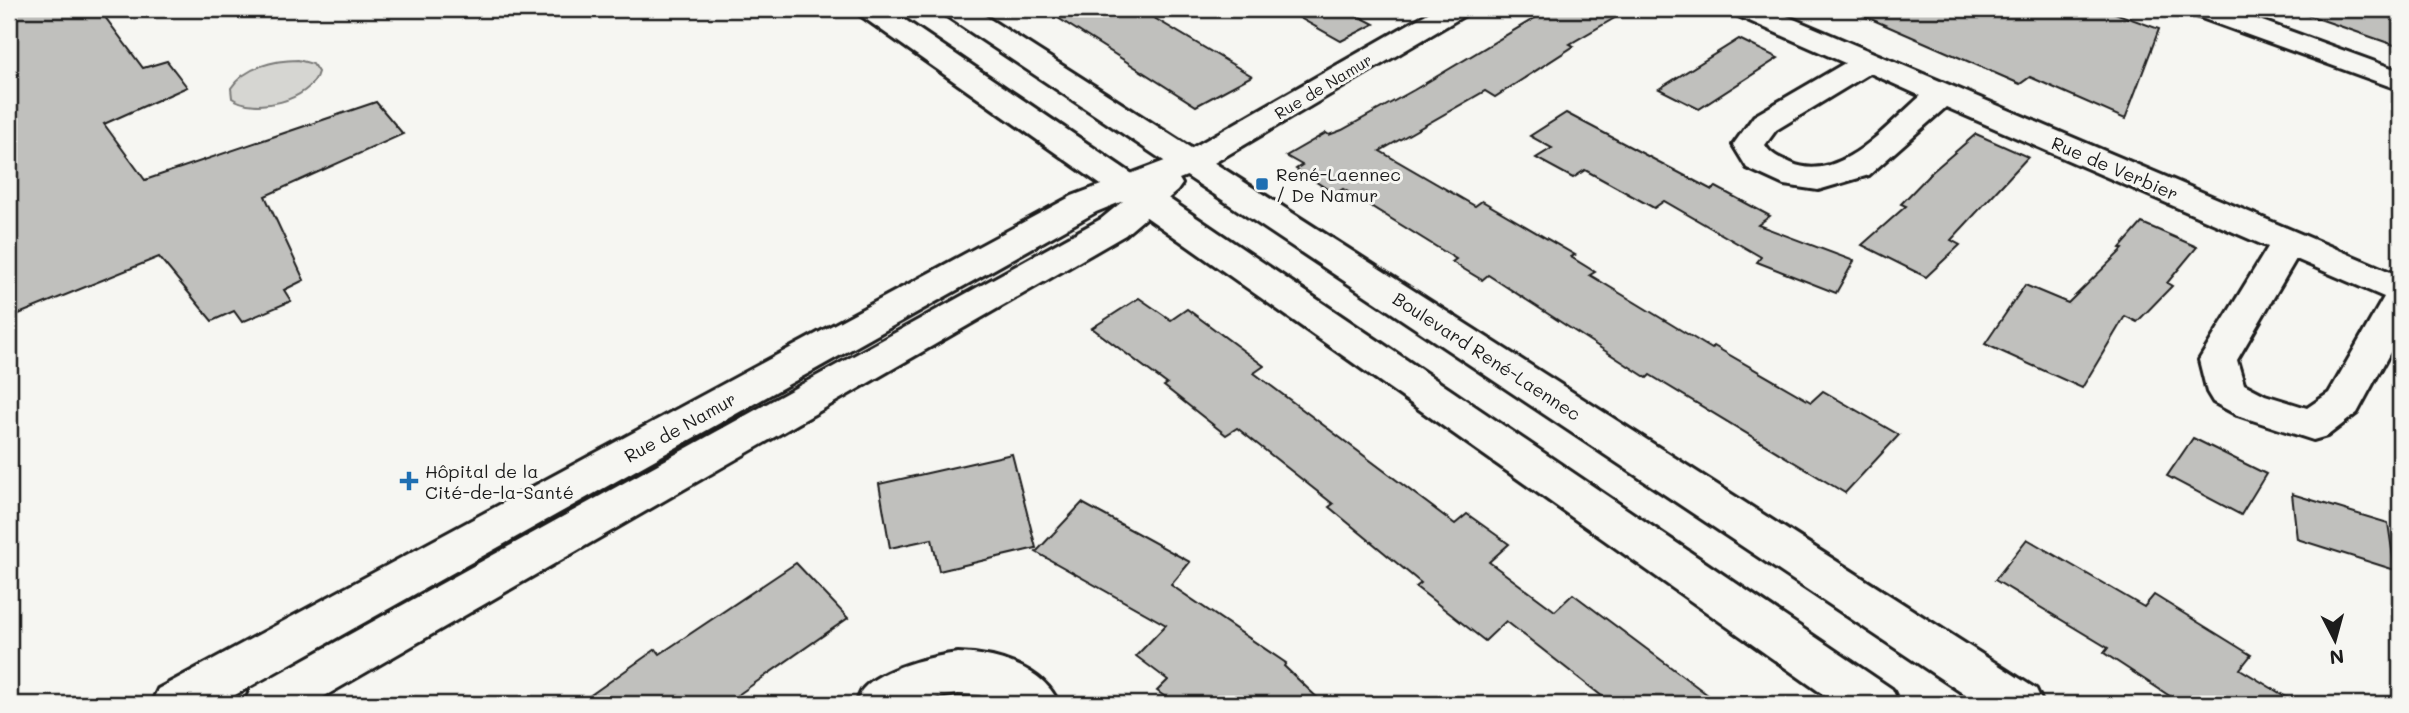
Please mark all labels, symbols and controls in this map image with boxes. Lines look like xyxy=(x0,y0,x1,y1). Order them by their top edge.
street label: Rue de Namur xyxy=(1270,49,1376,123)
street label: Rue de Verbier xyxy=(2048,130,2182,206)
place label: René-Laennec / De Namur xyxy=(1276,162,1401,207)
marker: René-Laennec / De Namur xyxy=(1254,176,1270,192)
street label: Boulevard René-Laennec xyxy=(1389,286,1585,426)
street label: Rue de Namur xyxy=(620,386,740,468)
place label: Hôpital de la Cité-de-la-Santé xyxy=(425,459,574,504)
marker: Hôpital de la Cité-de-la-Santé xyxy=(399,471,419,491)
north arrow xyxy=(2300,604,2370,674)
text: N xyxy=(2328,644,2345,671)

